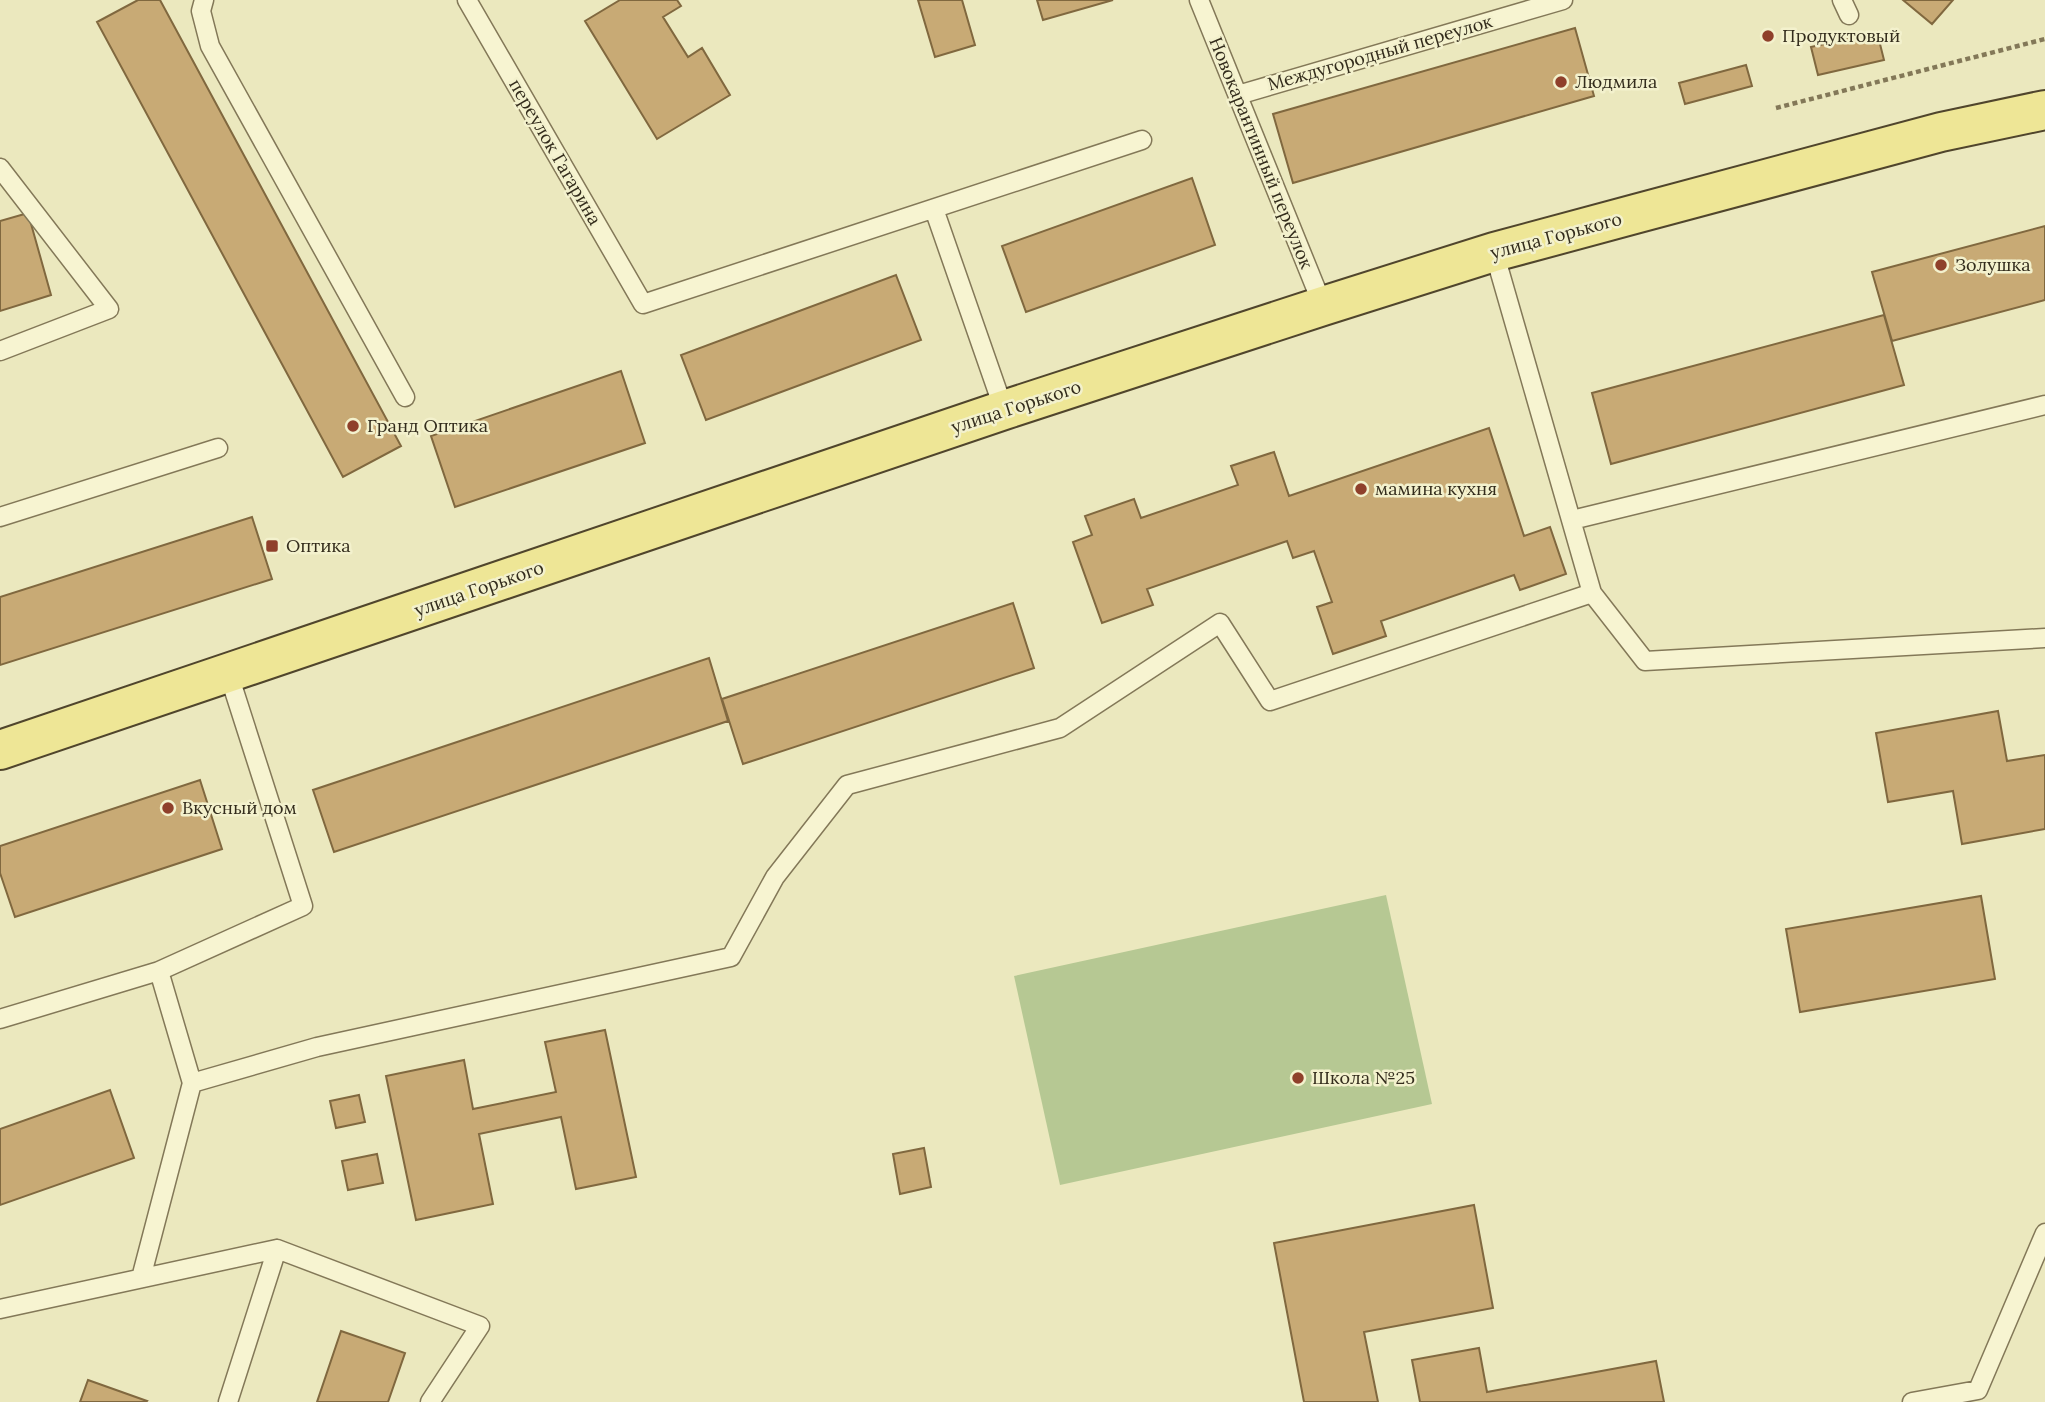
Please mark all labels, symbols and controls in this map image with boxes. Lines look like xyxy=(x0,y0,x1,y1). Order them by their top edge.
street label: Междугородный переулок xyxy=(1265,9,1495,96)
place label: Продуктовый xyxy=(1782,24,1900,47)
marker: Продуктовый xyxy=(1760,28,1776,44)
street label: Новокарантинный переулок xyxy=(1204,34,1319,272)
place label: Людмила xyxy=(1575,70,1657,93)
street label: переулок Гагарина xyxy=(504,74,607,229)
marker: Людмила xyxy=(1553,74,1569,90)
street label: улица Горького xyxy=(1488,207,1624,264)
place label: Золушка xyxy=(1955,253,2031,276)
marker: Золушка xyxy=(1933,257,1949,273)
street label: улица Горького xyxy=(948,375,1084,438)
place label: Гранд Оптика xyxy=(367,414,488,437)
marker: Гранд Оптика xyxy=(345,418,361,434)
place label: мамина кухня xyxy=(1375,477,1497,500)
marker: мамина кухня xyxy=(1353,481,1369,497)
place label: Оптика xyxy=(286,534,351,557)
marker: Оптика xyxy=(264,538,280,554)
street label: улица Горького xyxy=(411,556,547,621)
place label: Вкусный дом xyxy=(182,796,297,819)
marker: Вкусный дом xyxy=(160,800,176,816)
place label: Школа №25 xyxy=(1312,1066,1415,1089)
marker: Школа №25 xyxy=(1290,1070,1306,1086)

